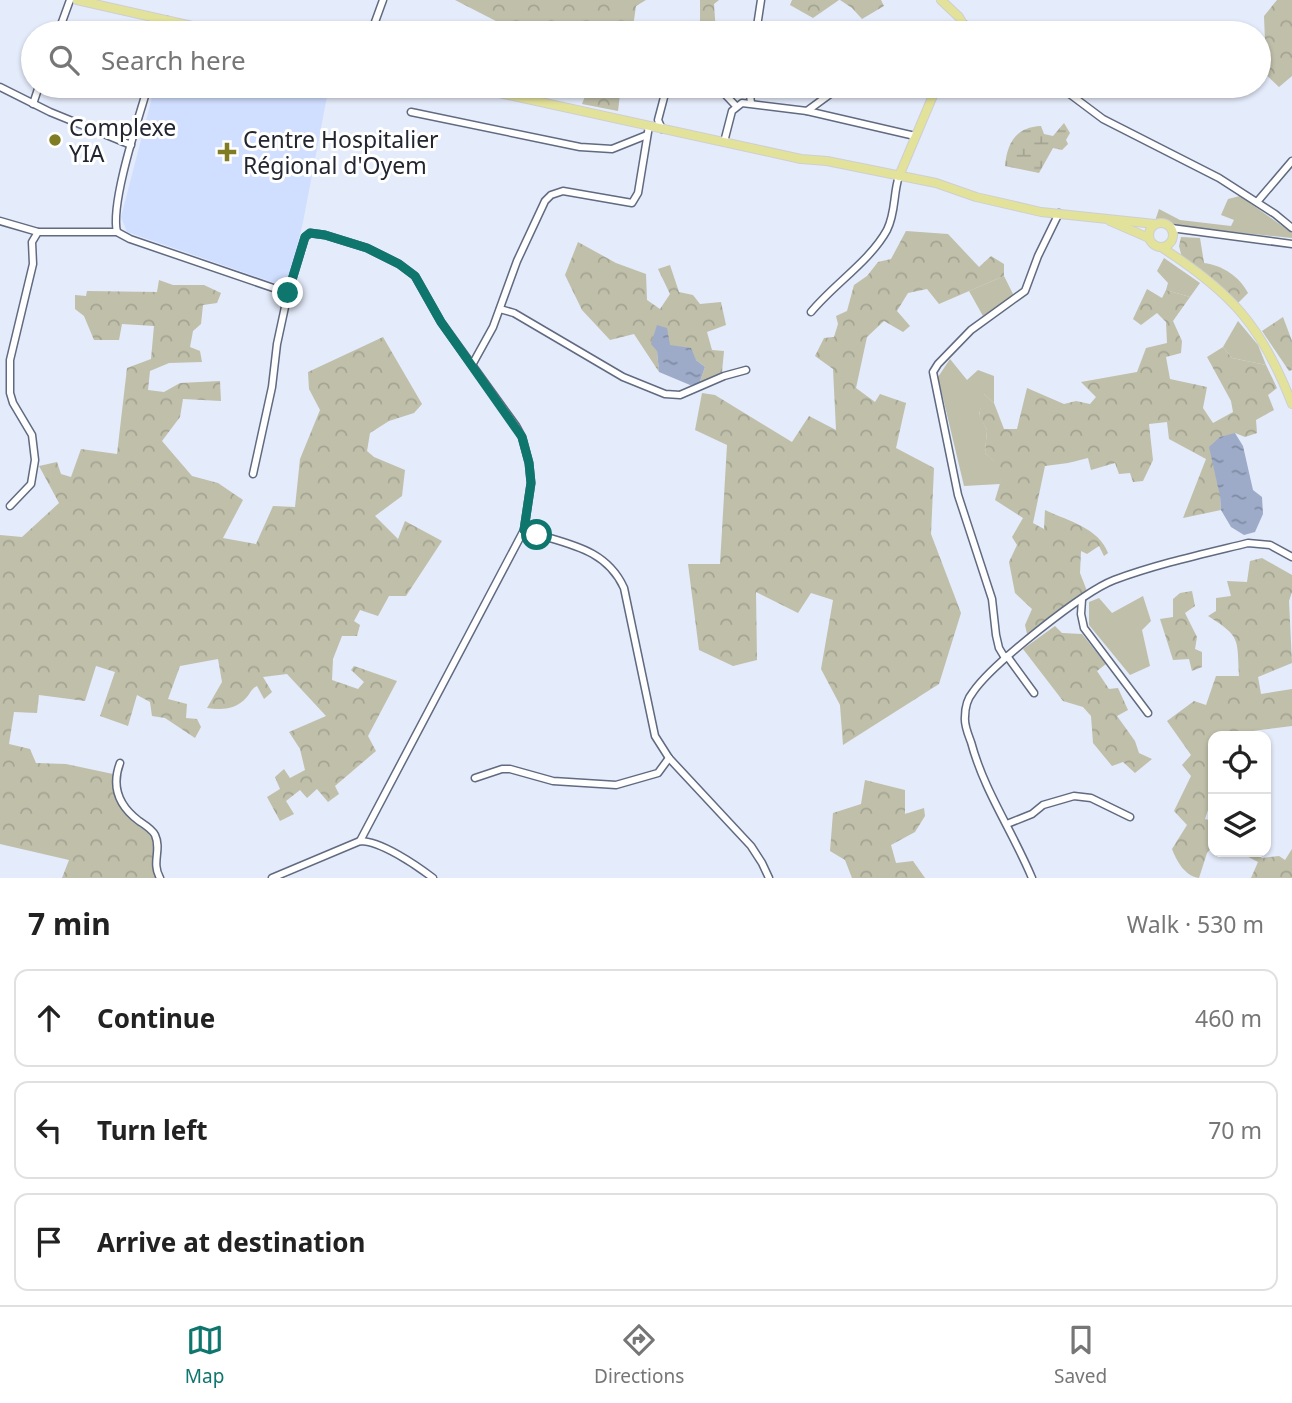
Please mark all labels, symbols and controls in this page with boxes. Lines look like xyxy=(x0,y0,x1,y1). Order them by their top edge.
search box xyxy=(21,21,1271,98)
icon: search xyxy=(45,41,83,79)
text: Search here xyxy=(101,42,246,78)
place label: Complexe YIA xyxy=(69,111,176,169)
place label: Centre Hospitalier Régional d'Oyem xyxy=(243,123,439,181)
marker: Complexe YIA xyxy=(47,132,63,148)
marker: Centre Hospitalier Régional d'Oyem xyxy=(217,142,237,162)
route end xyxy=(272,277,303,308)
route start xyxy=(521,519,552,550)
map controls xyxy=(1208,731,1271,857)
button: locate xyxy=(1208,731,1271,794)
button: layers xyxy=(1208,794,1271,857)
text: 7 min xyxy=(28,903,111,944)
text: Walk · 530 m xyxy=(1127,908,1264,940)
icon: ahead xyxy=(30,999,68,1037)
text: Continue xyxy=(97,1000,215,1036)
text: 460 m xyxy=(1195,1002,1262,1034)
icon: left xyxy=(30,1111,68,1149)
text: Turn left xyxy=(97,1112,208,1148)
text: 70 m xyxy=(1208,1114,1262,1146)
icon: arrive xyxy=(30,1223,68,1261)
text: Arrive at destination xyxy=(97,1224,366,1260)
tab: Map xyxy=(185,1321,224,1389)
tab: Directions xyxy=(594,1321,684,1389)
tab: Saved xyxy=(1054,1321,1107,1389)

